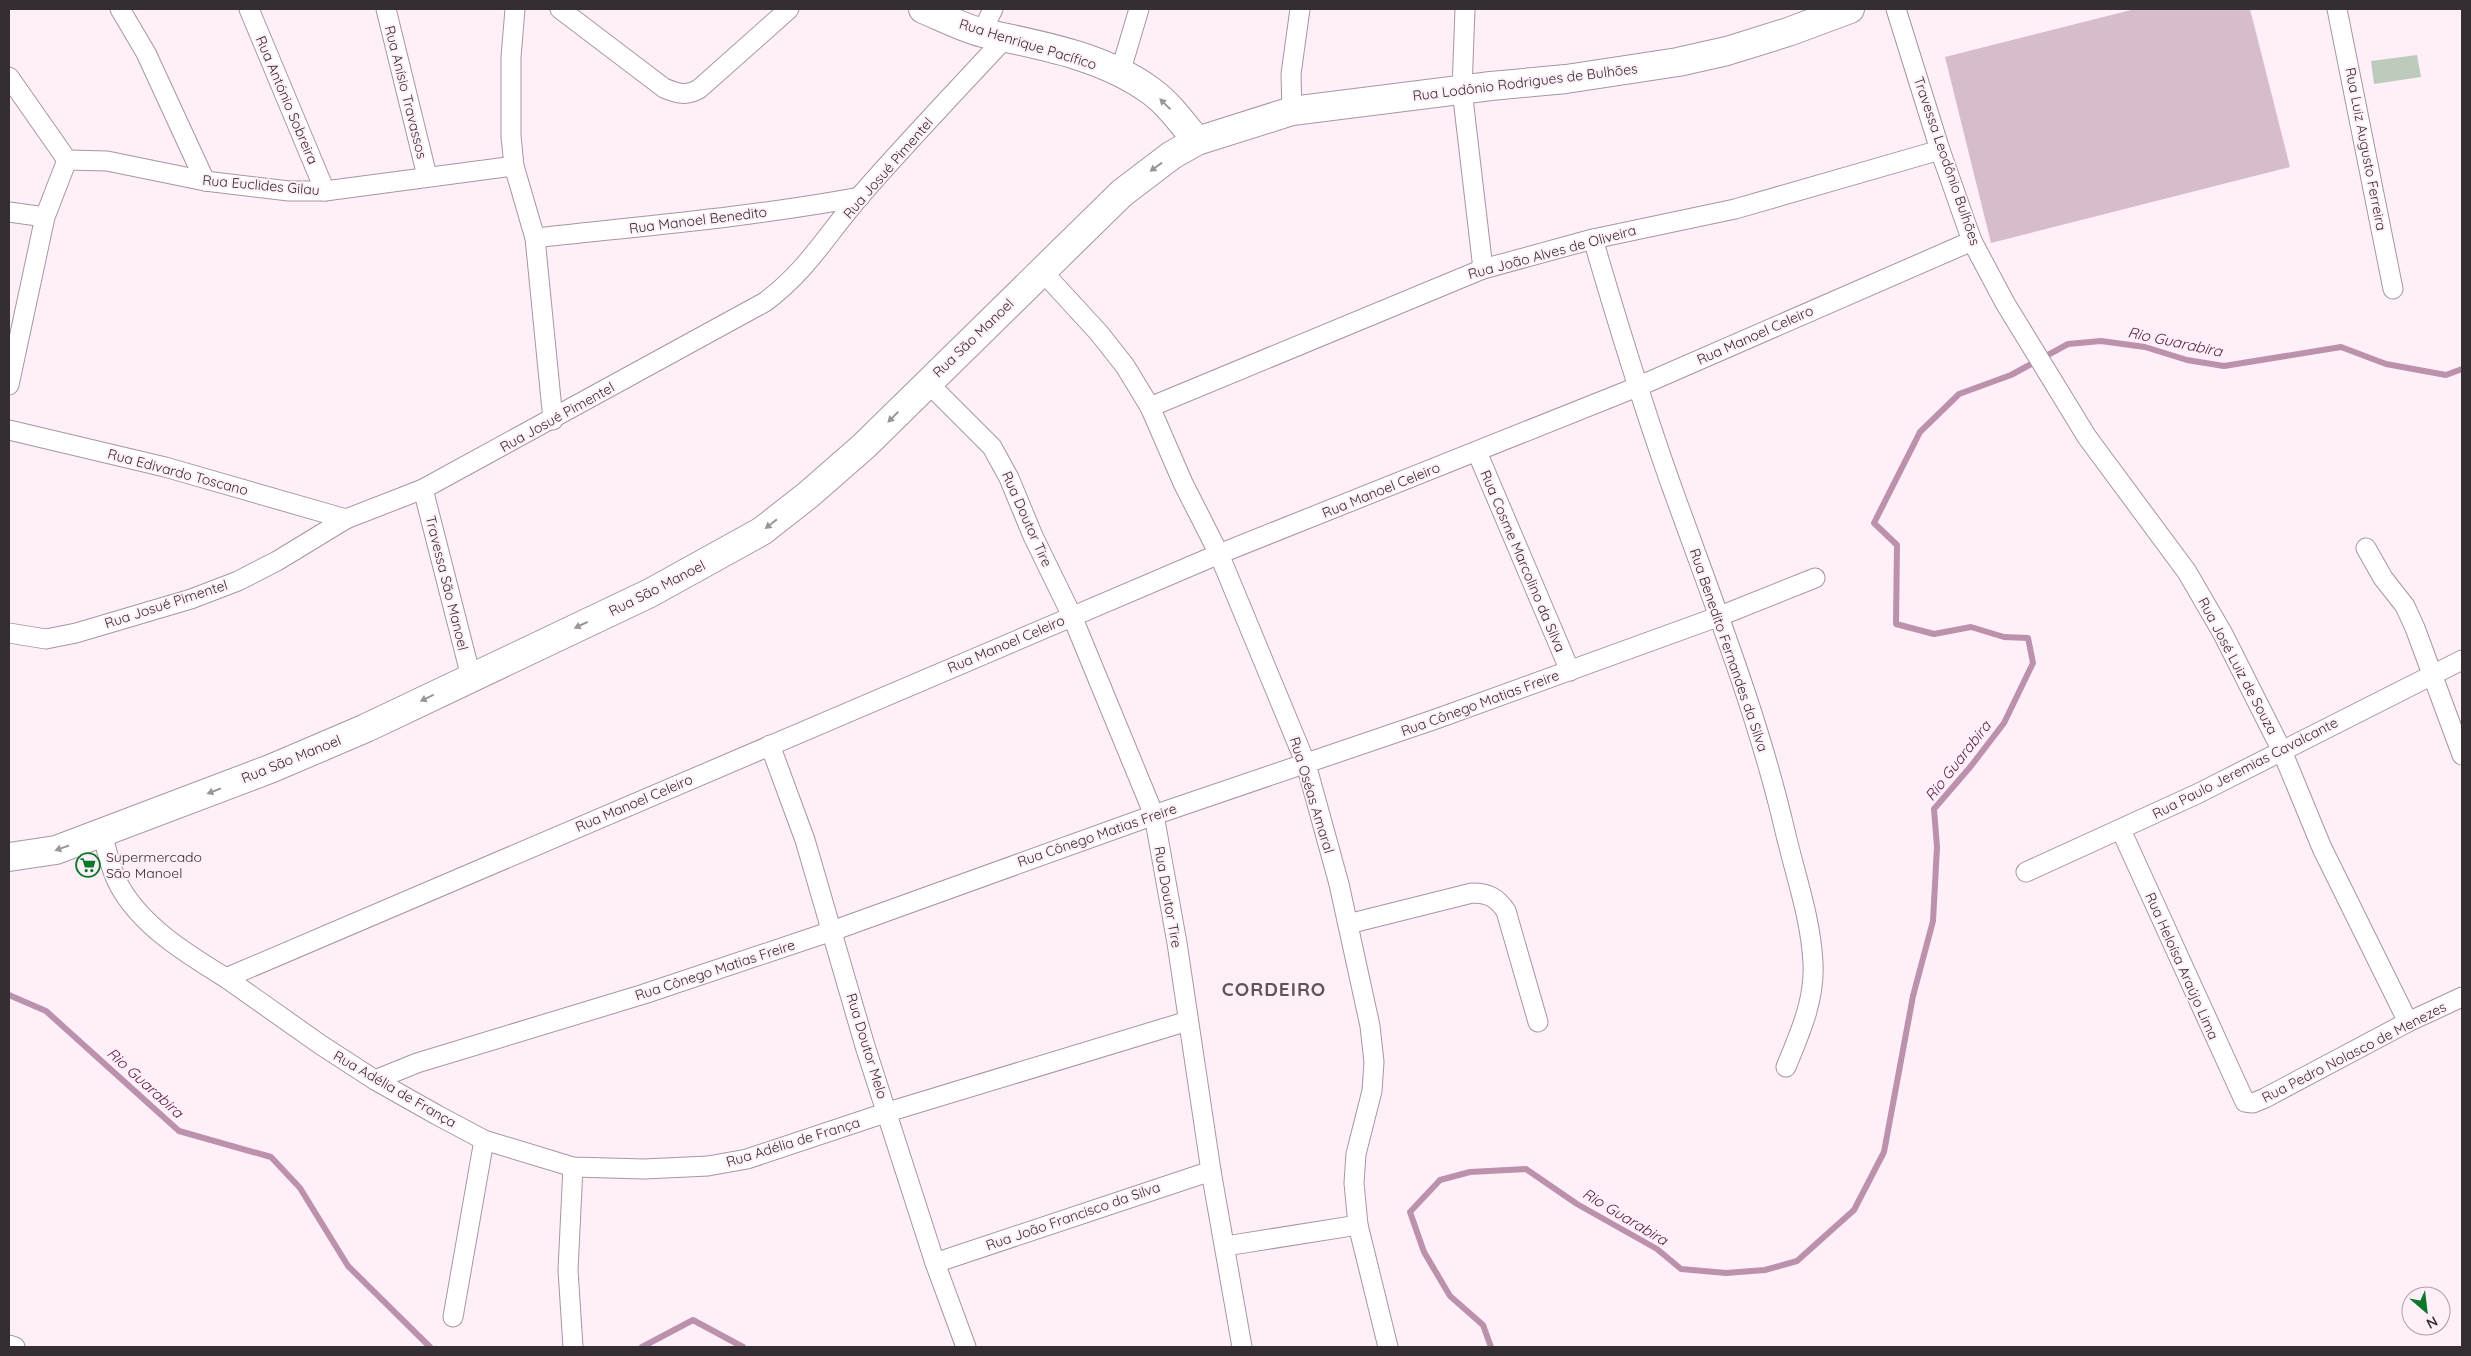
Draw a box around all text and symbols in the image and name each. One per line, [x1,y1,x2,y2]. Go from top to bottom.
street label: Rua Henrique Pacífico [957,15,1099,73]
street label: Rua Anísio Travassos [381,24,431,160]
street label: Rua António Sobreira [252,33,322,167]
street label: Rua Lodônio Rodrigues de Bulhões [1411,59,1639,105]
street label: Rua Luiz Augusto Ferreira [2341,66,2391,232]
street label: Travessa Leodônio Bulhões [1910,74,1984,248]
one-way arrow [1160,98,1172,110]
street label: Rua Josué Pimentel [839,114,937,222]
one-way arrow [1150,162,1163,173]
street label: Rua Euclides Gilau [202,171,320,199]
street label: Rua Manoel Benedito [628,203,768,237]
street label: Rua João Alves de Oliveira [1466,221,1638,283]
street label: Rua São Manoel [929,295,1017,381]
street label: Rua Manoel Celeiro [1694,301,1816,369]
water label: Rio Guarabira [2126,322,2225,361]
street label: Rua Josué Pimentel [497,378,617,456]
one-way arrow [887,411,899,423]
street label: Rua Edivardo Toscano [106,445,250,499]
street label: Rua Manoel Celeiro [1319,458,1443,522]
street label: Rua Cosme Marcolino da Silva [1476,467,1570,655]
street label: Rua Doutor Tire [998,468,1056,570]
street label: Travessa São Manoel [422,514,472,652]
one-way arrow [764,519,778,529]
street label: Rua Benedito Fernandes da Silva [1686,546,1772,754]
street label: Rua São Manoel [606,556,708,620]
street label: Rua Josué Pimentel [102,576,230,632]
street label: Rua José Luiz de Souza [2194,594,2282,738]
street label: Rua Manoel Celeiro [945,611,1067,677]
one-way arrow [574,621,589,629]
street label: Rua Cônego Matias Freire [1398,666,1562,740]
one-way arrow [420,695,434,703]
street label: Rua Paulo Jeremias Cavalcante [2149,713,2341,823]
water label: Rio Guarabira [1921,716,1995,804]
street label: Rua São Manoel [239,731,343,787]
street label: Rua Oséas Amaral [1286,735,1338,855]
street label: Rua Manoel Celeiro [573,770,695,836]
one-way arrow [207,787,221,795]
street label: Rua Cônego Matias Freire [1015,799,1179,871]
one-way arrow [54,844,69,852]
street label: Rua Doutor Tire [1150,845,1186,949]
place label: Supermercado São Manoel [106,848,202,882]
supermarket icon: Supermercado São Manoel [75,852,101,878]
street label: Rua Heloísa Araújo Lima [2141,890,2223,1042]
street label: Rua Cônego Matias Freire [633,936,797,1004]
district label: CORDEIRO [1222,977,1326,1001]
street label: Rua Doutor Melo [842,991,892,1101]
street label: Rua Pedro Nolasco de Menezes [2259,998,2449,1106]
water label: Rio Guarabira [103,1043,188,1122]
street label: Rua Adélia de França [330,1046,460,1132]
street label: Rua Adélia de França [724,1113,862,1171]
street label: Rua João Francisco da Silva [984,1178,1162,1254]
water label: Rio Guarabira [1579,1184,1672,1250]
north arrow [2401,1286,2451,1336]
text: N [2423,1312,2441,1333]

